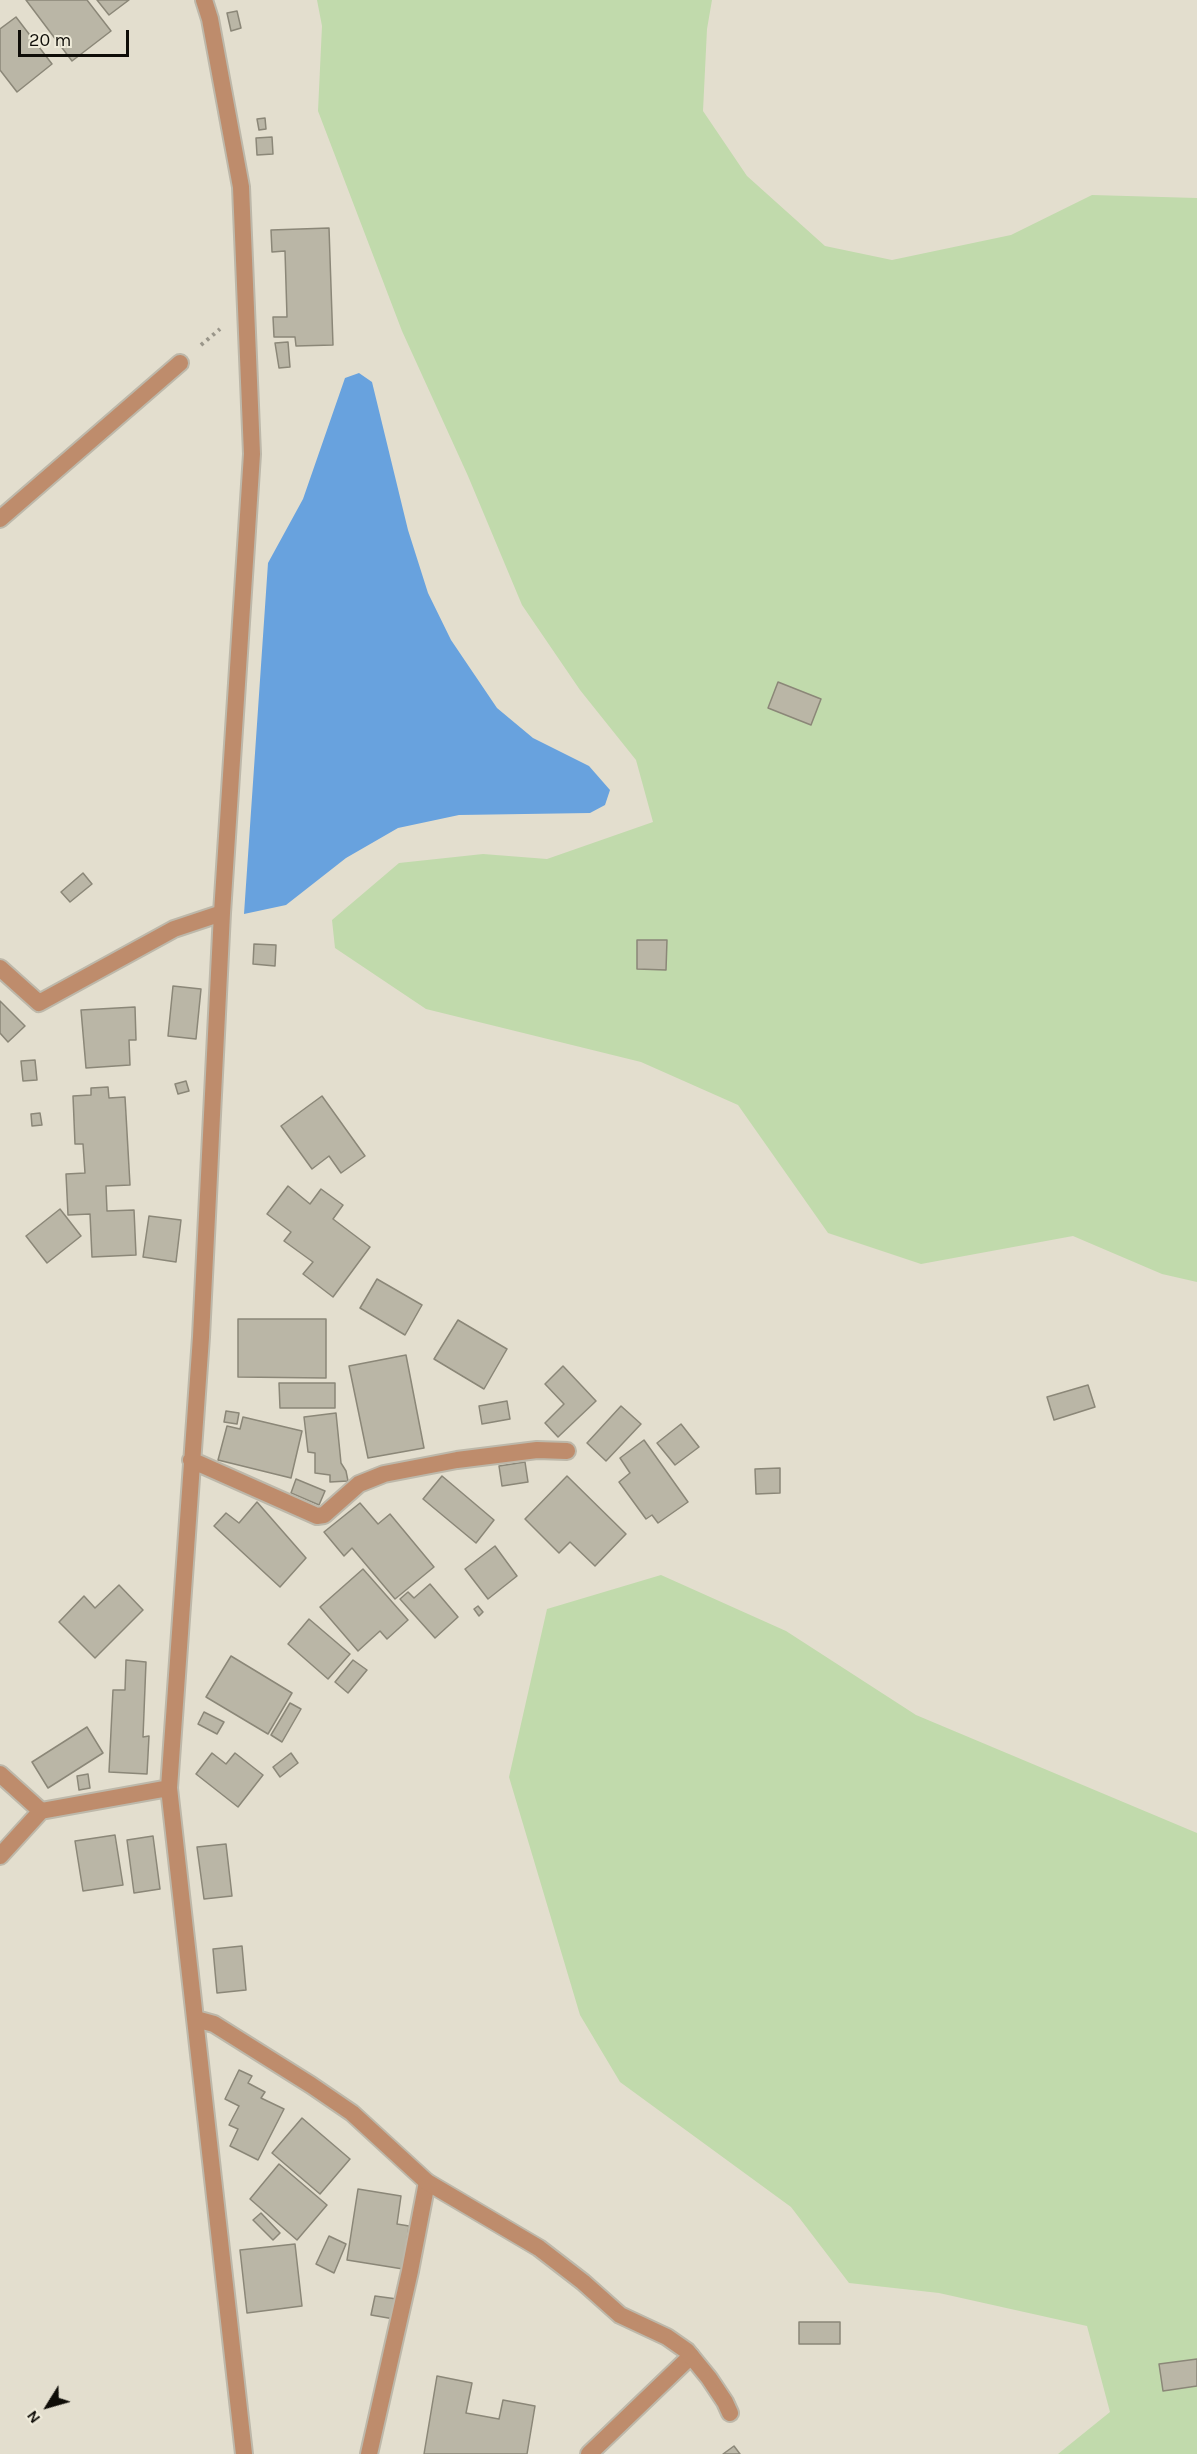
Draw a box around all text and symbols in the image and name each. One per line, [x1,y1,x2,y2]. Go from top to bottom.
scale bar [21,18,132,56]
text: 20 m [29,29,71,51]
north arrow [18,2376,78,2436]
text: N [22,2407,44,2427]

